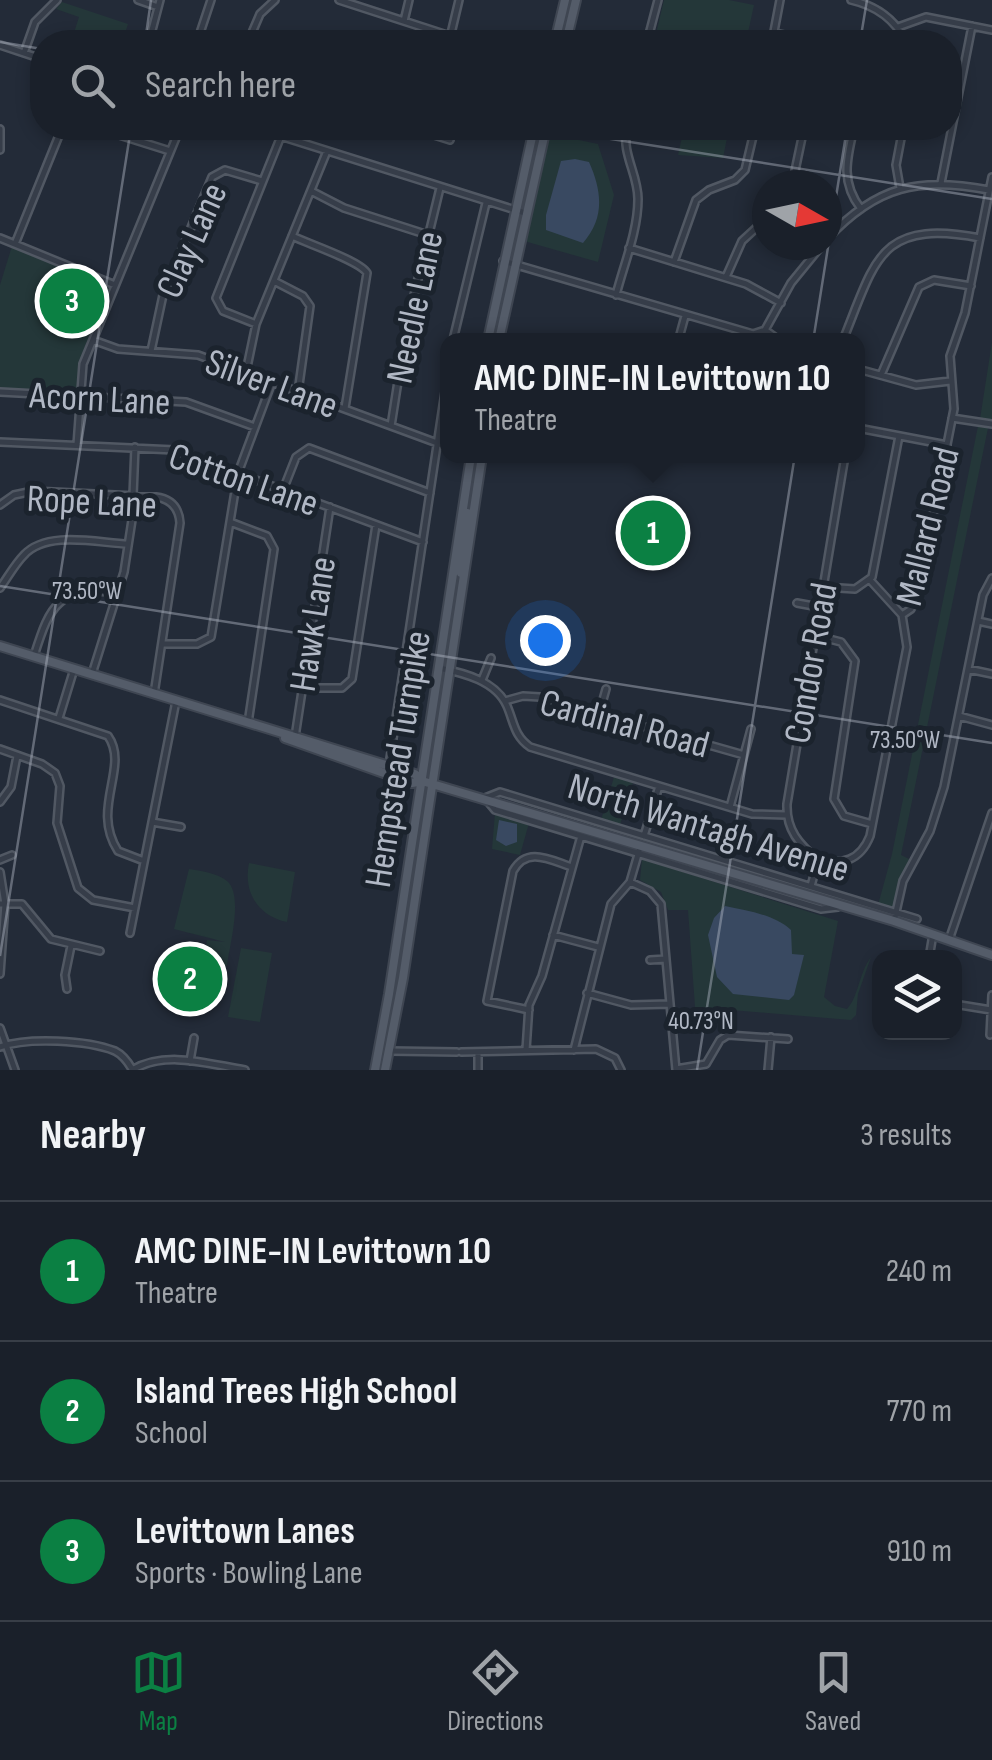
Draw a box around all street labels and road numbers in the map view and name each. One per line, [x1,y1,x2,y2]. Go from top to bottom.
street label: Clay Lane [147,176,237,305]
street label: Needle Lane [377,227,454,388]
street label: Silver Lane [199,340,344,429]
street label: Acorn Lane [27,373,172,426]
street label: Cotton Lane [163,434,324,527]
street label: Mallard Road [887,443,970,610]
street label: Rope Lane [26,477,158,528]
street label: Hawk Lane [281,554,346,695]
street label: Condor Road [775,580,848,747]
street label: Hempstead Turnpike [356,628,441,891]
street label: Cardinal Road [535,680,714,769]
street label: North Wantagh Avenue [563,764,855,893]

